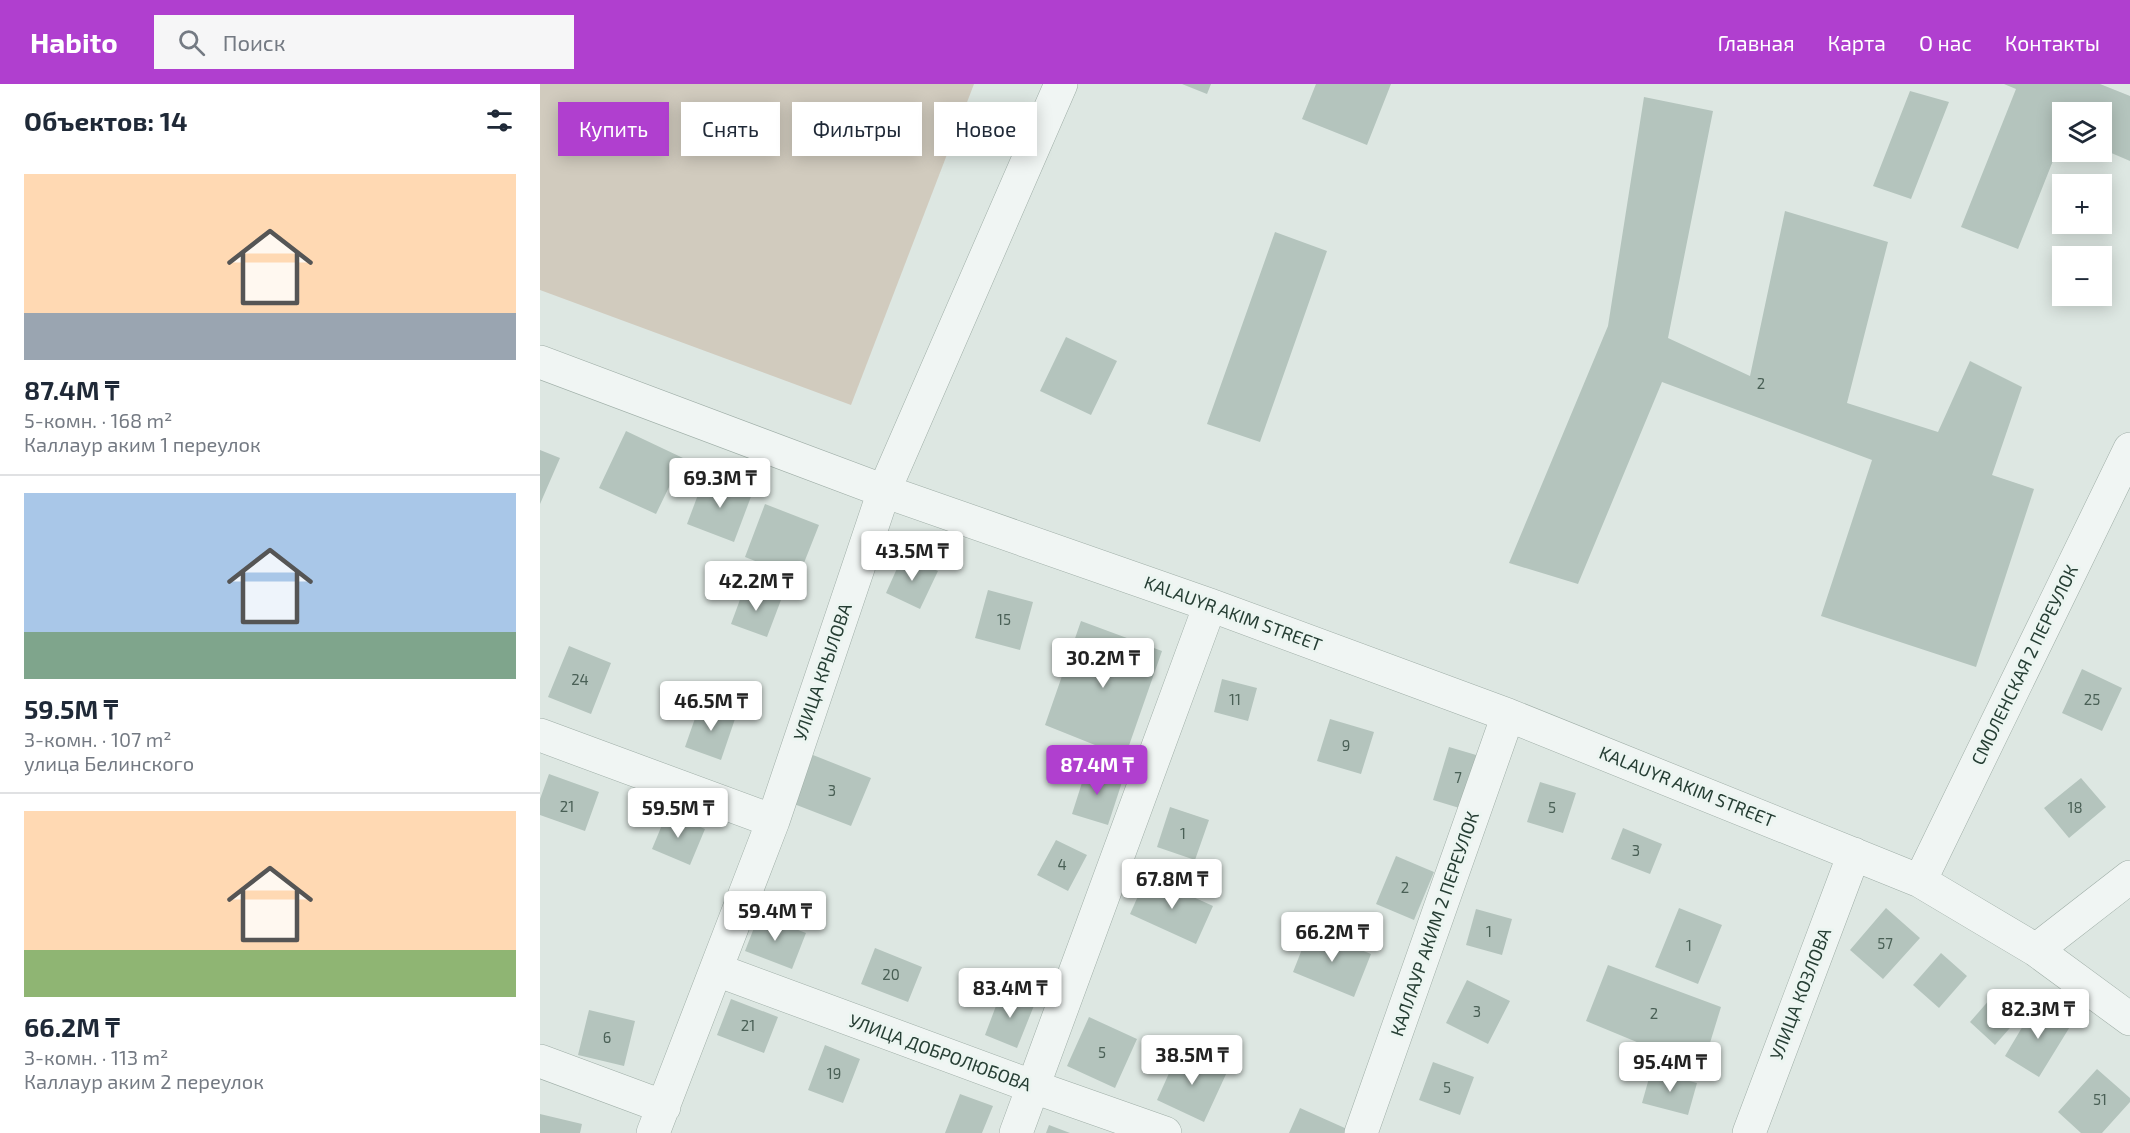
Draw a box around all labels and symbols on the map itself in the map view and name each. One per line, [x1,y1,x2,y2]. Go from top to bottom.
house number: 2 [1757,374,1765,392]
pin: 69.3M ₸ [665,458,775,509]
pin: 43.5M ₸ [857,531,967,582]
pin: 42.2M ₸ [701,561,811,612]
street label: СМОЛЕНСКАЯ 2 ПЕРЕУЛОК [1966,561,2082,768]
street label: KALAUYR AKIM STREET [1141,571,1326,656]
street label: УЛИЦА КРЫЛОВА [788,599,856,743]
house number: 15 [997,610,1011,628]
pin: 30.2M ₸ [1048,638,1158,689]
house number: 24 [571,670,589,688]
pin: 46.5M ₸ [656,681,766,732]
house number: 11 [1229,690,1241,708]
house number: 25 [2084,690,2100,708]
house number: 9 [1342,736,1350,754]
street label: KALAUYR AKIM STREET [1596,741,1779,832]
pin: 87.4M ₸ [1042,745,1152,796]
house number: 7 [1454,768,1462,786]
house number: 3 [828,781,836,799]
pin: 59.5M ₸ [623,788,733,839]
house number: 21 [560,797,574,815]
house number: 5 [1548,798,1556,816]
house number: 18 [2067,798,2083,816]
street label: КАЛЛАУР АКИМ 2 ПЕРЕУЛОК [1385,808,1483,1039]
house number: 1 [1180,824,1186,842]
house number: 3 [1632,841,1640,859]
house number: 4 [1057,855,1067,873]
pin: 67.8M ₸ [1117,859,1227,910]
house number: 2 [1401,878,1409,896]
pin: 59.4M ₸ [720,891,830,942]
pin: 66.2M ₸ [1277,912,1387,963]
house number: 1 [1486,922,1492,940]
street label: УЛИЦА КОЗЛОВА [1765,924,1836,1063]
house number: 57 [1877,934,1893,952]
house number: 1 [1686,936,1692,954]
house number: 20 [882,965,900,983]
pin: 83.4M ₸ [955,968,1065,1019]
pin: 82.3M ₸ [1983,989,2093,1040]
house number: 3 [1473,1002,1481,1020]
house number: 2 [1650,1004,1658,1022]
street label: УЛИЦА ДОБРОЛЮБОВА [846,1009,1035,1096]
house number: 21 [741,1016,755,1034]
house number: 6 [603,1028,611,1046]
pin: 38.5M ₸ [1137,1035,1247,1086]
pin: 95.4M ₸ [1615,1042,1725,1093]
house number: 5 [1098,1043,1106,1061]
house number: 19 [827,1064,841,1082]
house number: 5 [1443,1078,1451,1096]
house number: 51 [2093,1090,2107,1108]

